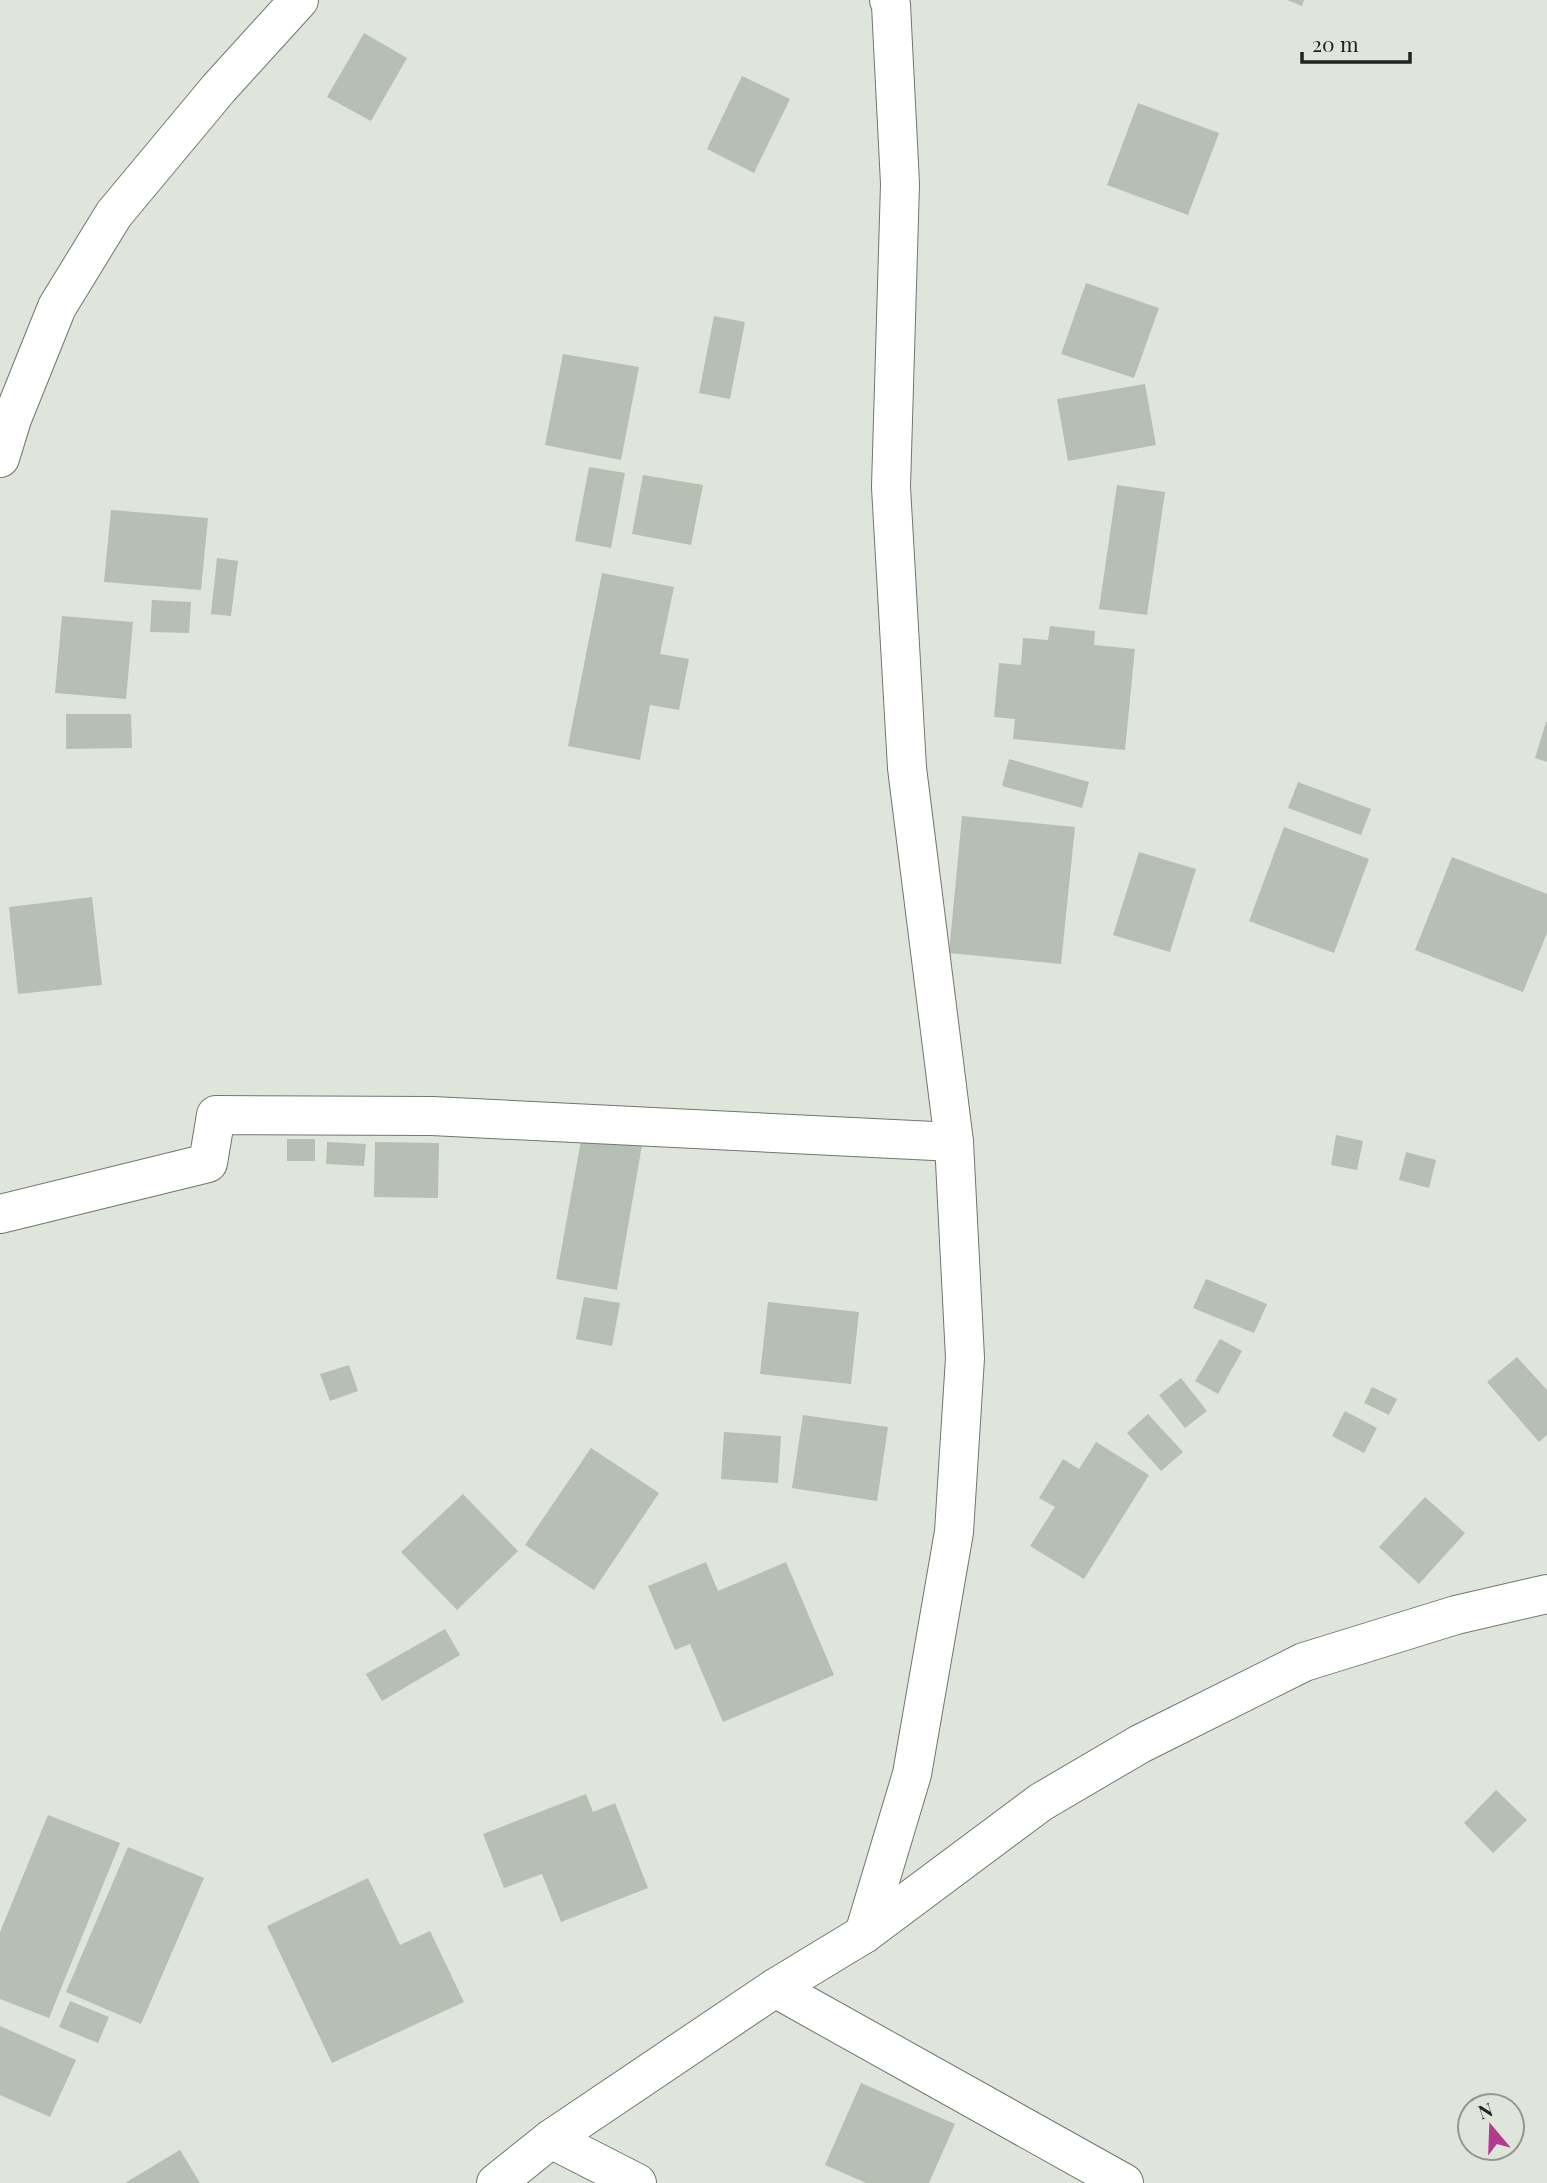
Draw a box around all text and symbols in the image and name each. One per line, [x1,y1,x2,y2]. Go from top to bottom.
scale bar [1302,21,1410,65]
text: 20 m [1312,29,1359,57]
north arrow [1456,2092,1526,2162]
text: N [1474,2095,1496,2125]

